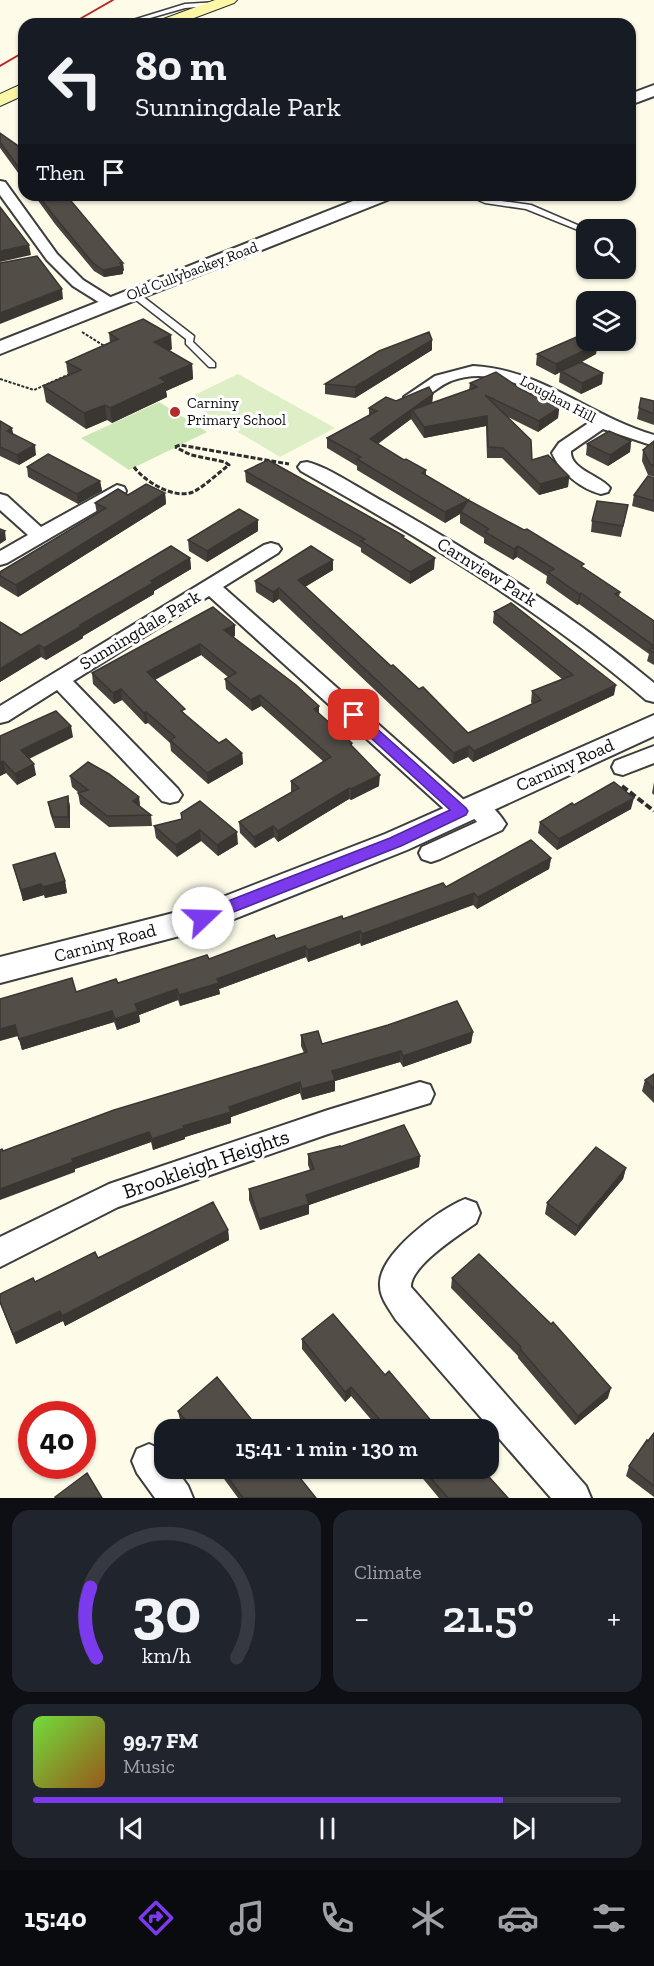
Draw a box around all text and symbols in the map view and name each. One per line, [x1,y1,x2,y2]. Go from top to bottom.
text: 80 m [135,40,226,91]
icon: left [36,42,114,120]
text: Sunningdale Park [135,91,341,123]
icon: arrive [97,156,130,189]
text: Then [36,159,85,186]
map controls [576,219,636,351]
button: search [576,219,636,279]
street label: Old Cullybackey Road [124,237,261,304]
button: layers [576,291,636,351]
street label: Loughan Hill [517,371,599,427]
place label: Carniny Primary School [187,394,286,429]
marker: Carniny Primary School [168,405,182,419]
street label: Carnview Park [433,533,541,612]
street label: Sunningdale Park [76,585,205,675]
pin [328,689,379,740]
icon: arrive [337,698,370,731]
street label: Carniny Road [513,734,617,796]
position arrow [171,886,235,950]
street label: Carniny Road [52,919,159,967]
street label: Brookleigh Heights [119,1123,292,1204]
speed limit sign: 40 [18,1401,96,1479]
text: 15:41 · 1 min · 130 m [235,1435,418,1462]
text: Climate [354,1560,422,1584]
text: 30 [132,1573,201,1648]
text: 21.5° [442,1590,534,1644]
text: − [354,1598,369,1637]
text: + [607,1598,621,1637]
text: km/h [142,1643,191,1668]
text: 99.7 FM [123,1727,198,1754]
text: Music [123,1754,175,1778]
icon: previous [115,1812,148,1845]
icon: pause [311,1812,344,1845]
icon: next [507,1812,540,1845]
icon: directions [135,1897,177,1939]
icon: music [226,1897,268,1939]
icon: phone [316,1897,358,1939]
icon: climate [407,1897,449,1939]
icon: car [497,1897,539,1939]
icon: filters [588,1897,630,1939]
text: 15:40 [24,1902,87,1934]

